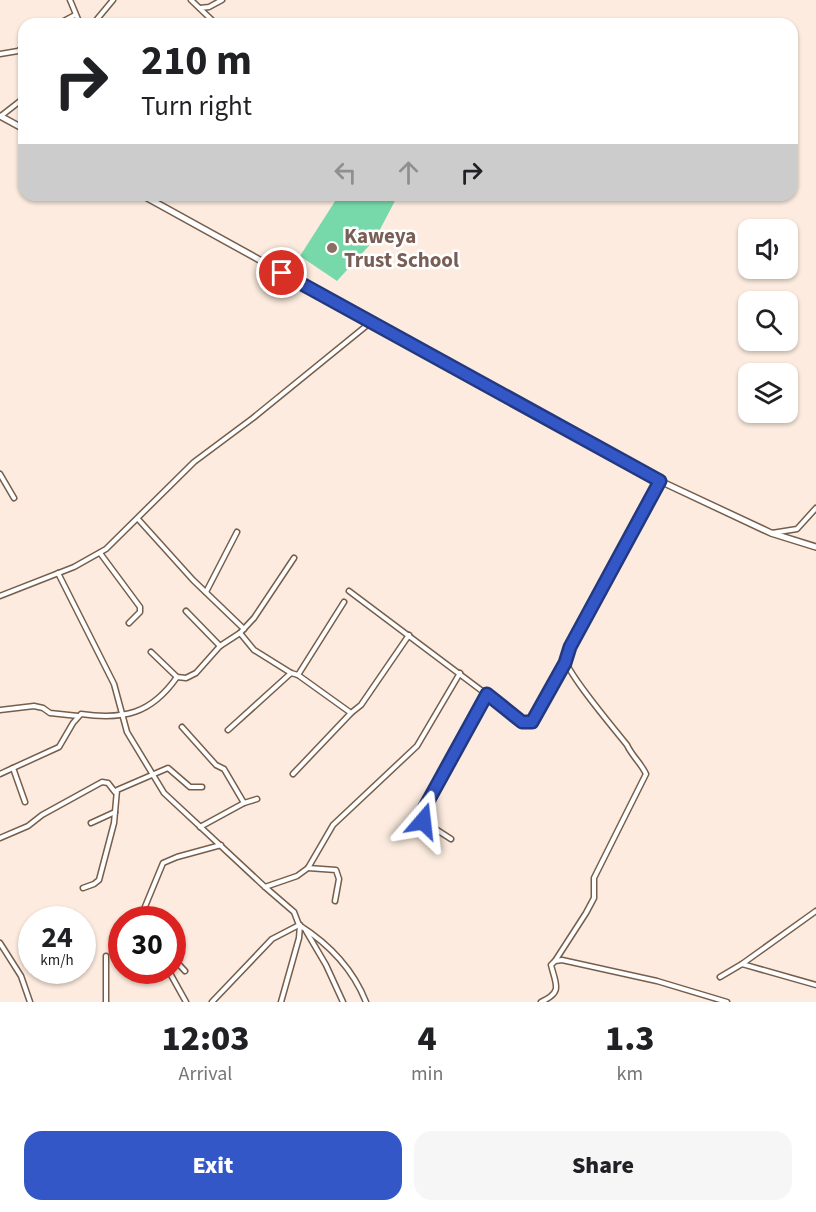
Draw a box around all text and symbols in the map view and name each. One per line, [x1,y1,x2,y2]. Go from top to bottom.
text: 210 m [141,31,252,91]
icon: right [42,42,120,120]
text: Turn right [141,87,252,126]
icon: left [329,156,362,189]
icon: ahead [392,156,425,189]
icon: right [455,156,488,189]
map controls [738,219,798,423]
button: sound [738,219,798,279]
place label: Kaweya Trust School [344,221,459,275]
marker: Kaweya Trust School [325,241,339,255]
pin [256,247,307,298]
icon: arrive [265,256,298,289]
button: search [738,291,798,351]
button: layers [738,363,798,423]
position arrow [391,789,455,853]
speed limit sign: 30 [108,906,186,984]
text: 24 [41,916,73,959]
text: km/h [40,950,74,971]
text: 12:03 [161,1013,250,1064]
text: 4 [418,1013,437,1064]
text: 1.3 [605,1013,655,1064]
text: Arrival [179,1060,232,1088]
text: min [411,1060,443,1088]
text: km [616,1060,643,1088]
button: Exit [24,1131,402,1200]
button: Share [414,1131,792,1200]

